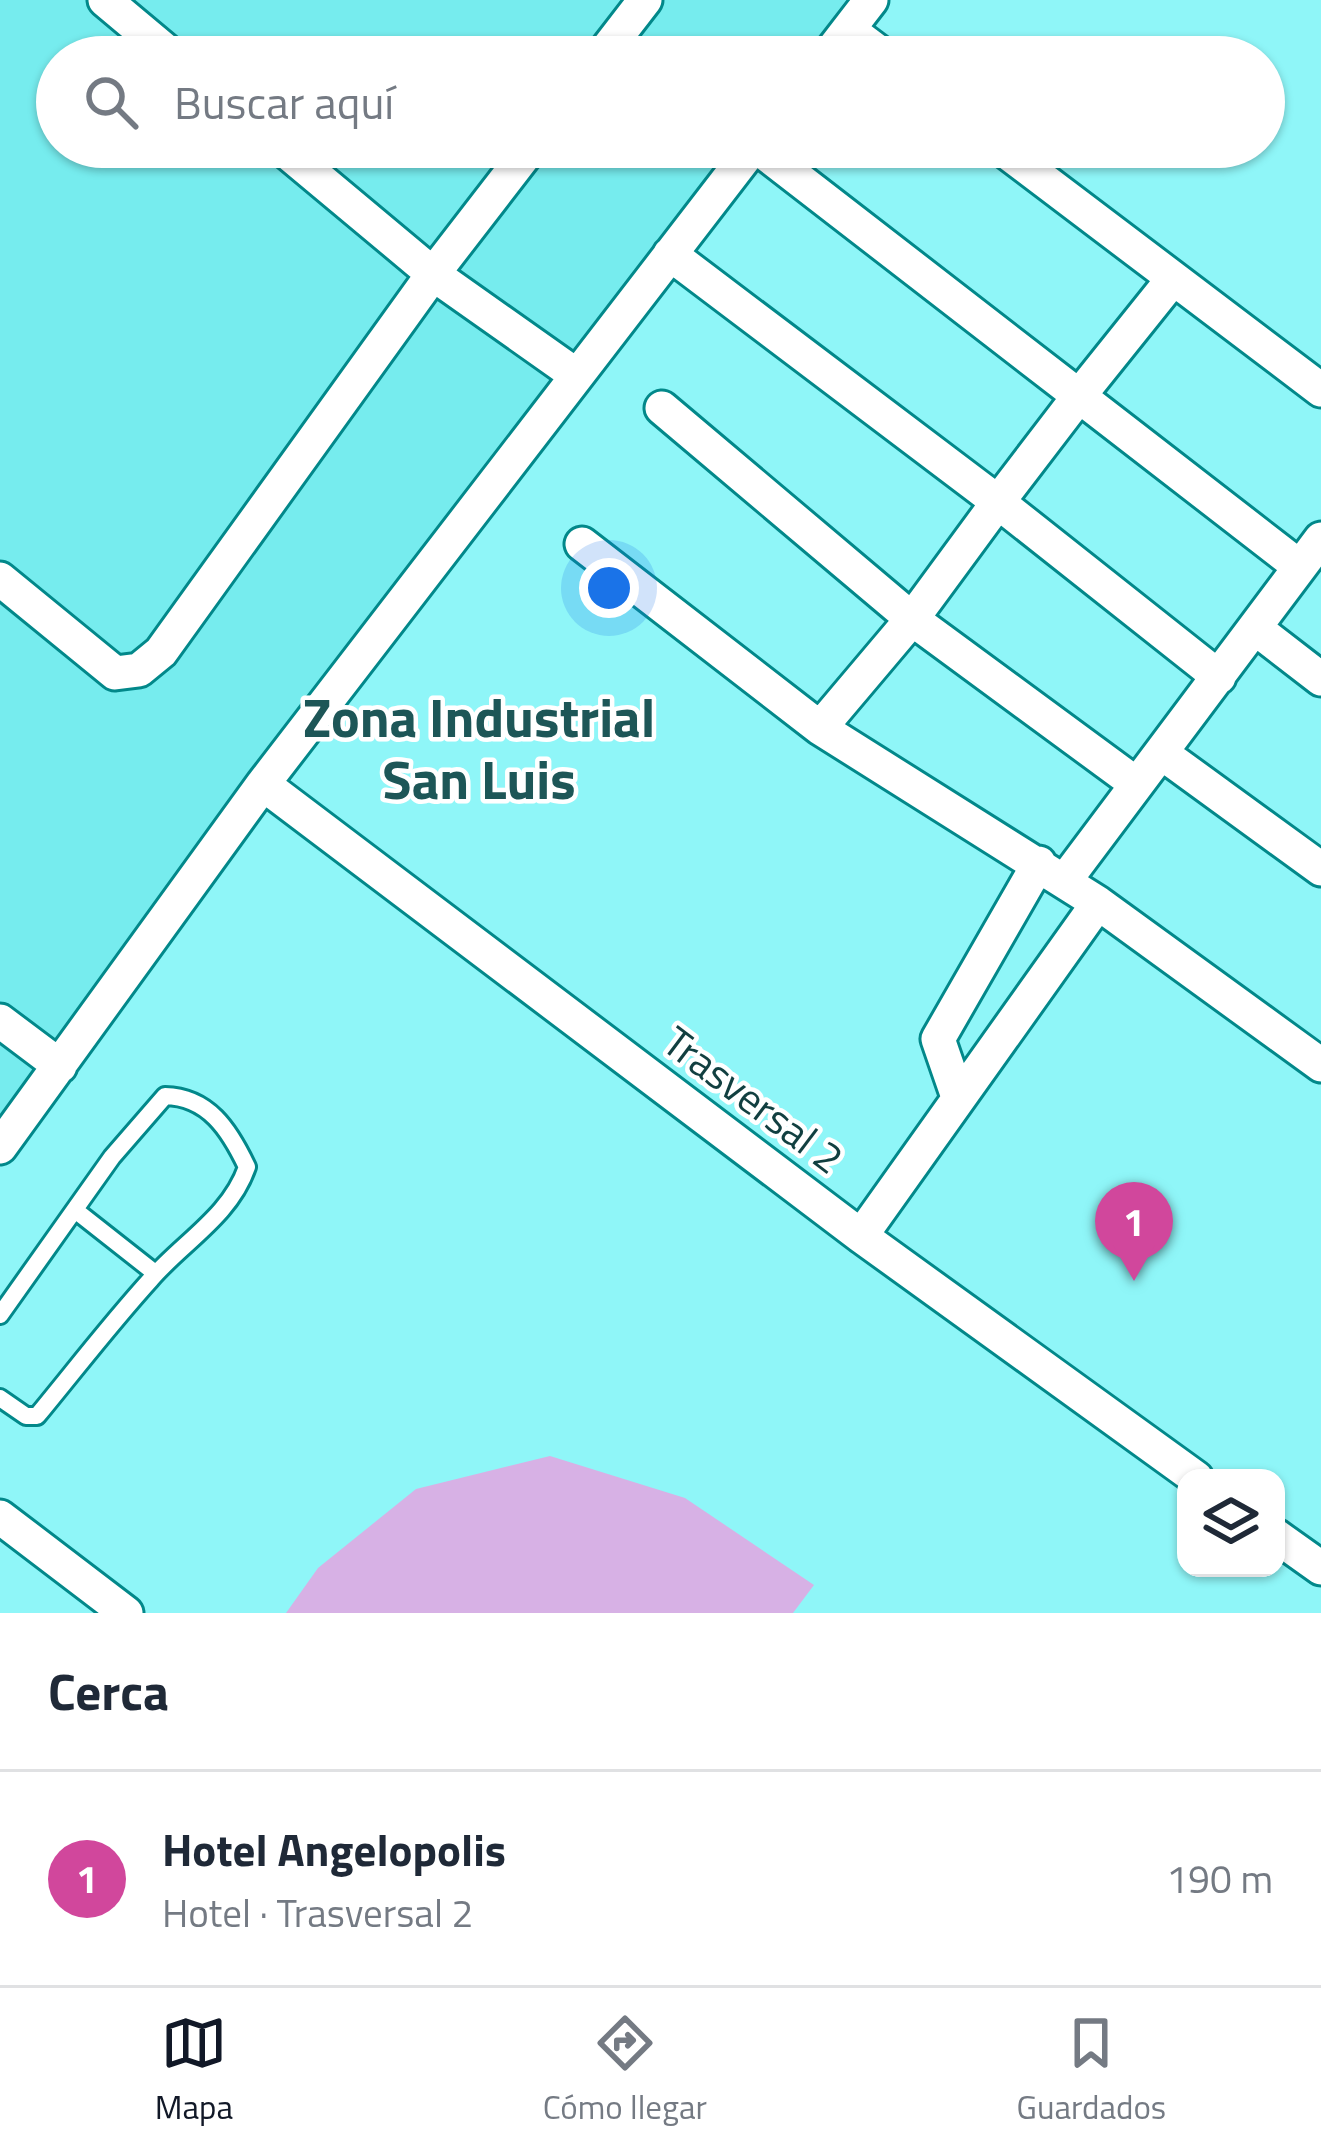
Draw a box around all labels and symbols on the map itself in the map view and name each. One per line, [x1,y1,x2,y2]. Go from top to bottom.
your location [579,558,639,618]
district label: Zona Industrial San Luis [303,676,655,820]
street label: Trasversal 2 [650,1010,858,1188]
pin: 1 [1095,1182,1173,1281]

